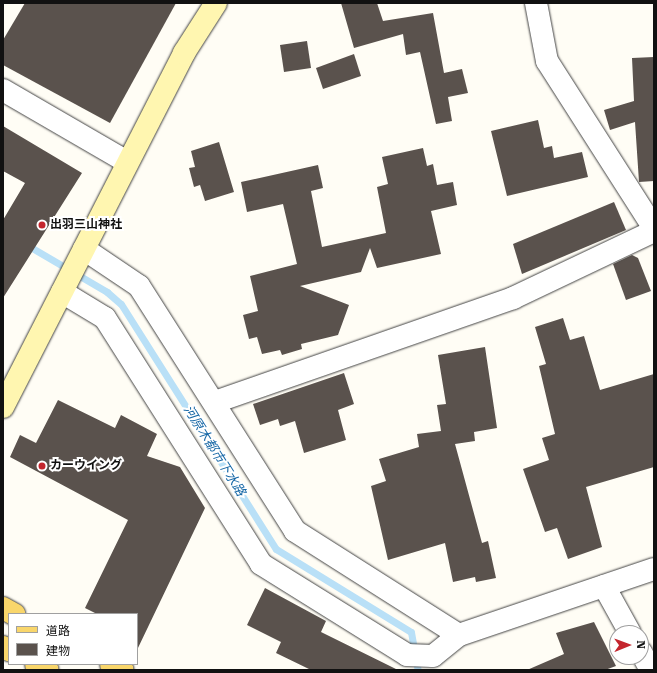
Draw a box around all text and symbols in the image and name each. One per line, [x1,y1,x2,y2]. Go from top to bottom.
place label: 出羽三山神社 [50,218,122,232]
marker: 出羽三山神社 [37,220,47,230]
water label: 河原木都市下水路 [180,403,248,499]
place label: カーウイング [50,459,122,473]
marker: カーウイング [37,461,47,471]
legend [8,613,138,665]
text: 道路 [46,624,70,638]
north arrow [609,625,649,665]
text: N [634,640,647,649]
text: 建物 [46,644,70,658]

